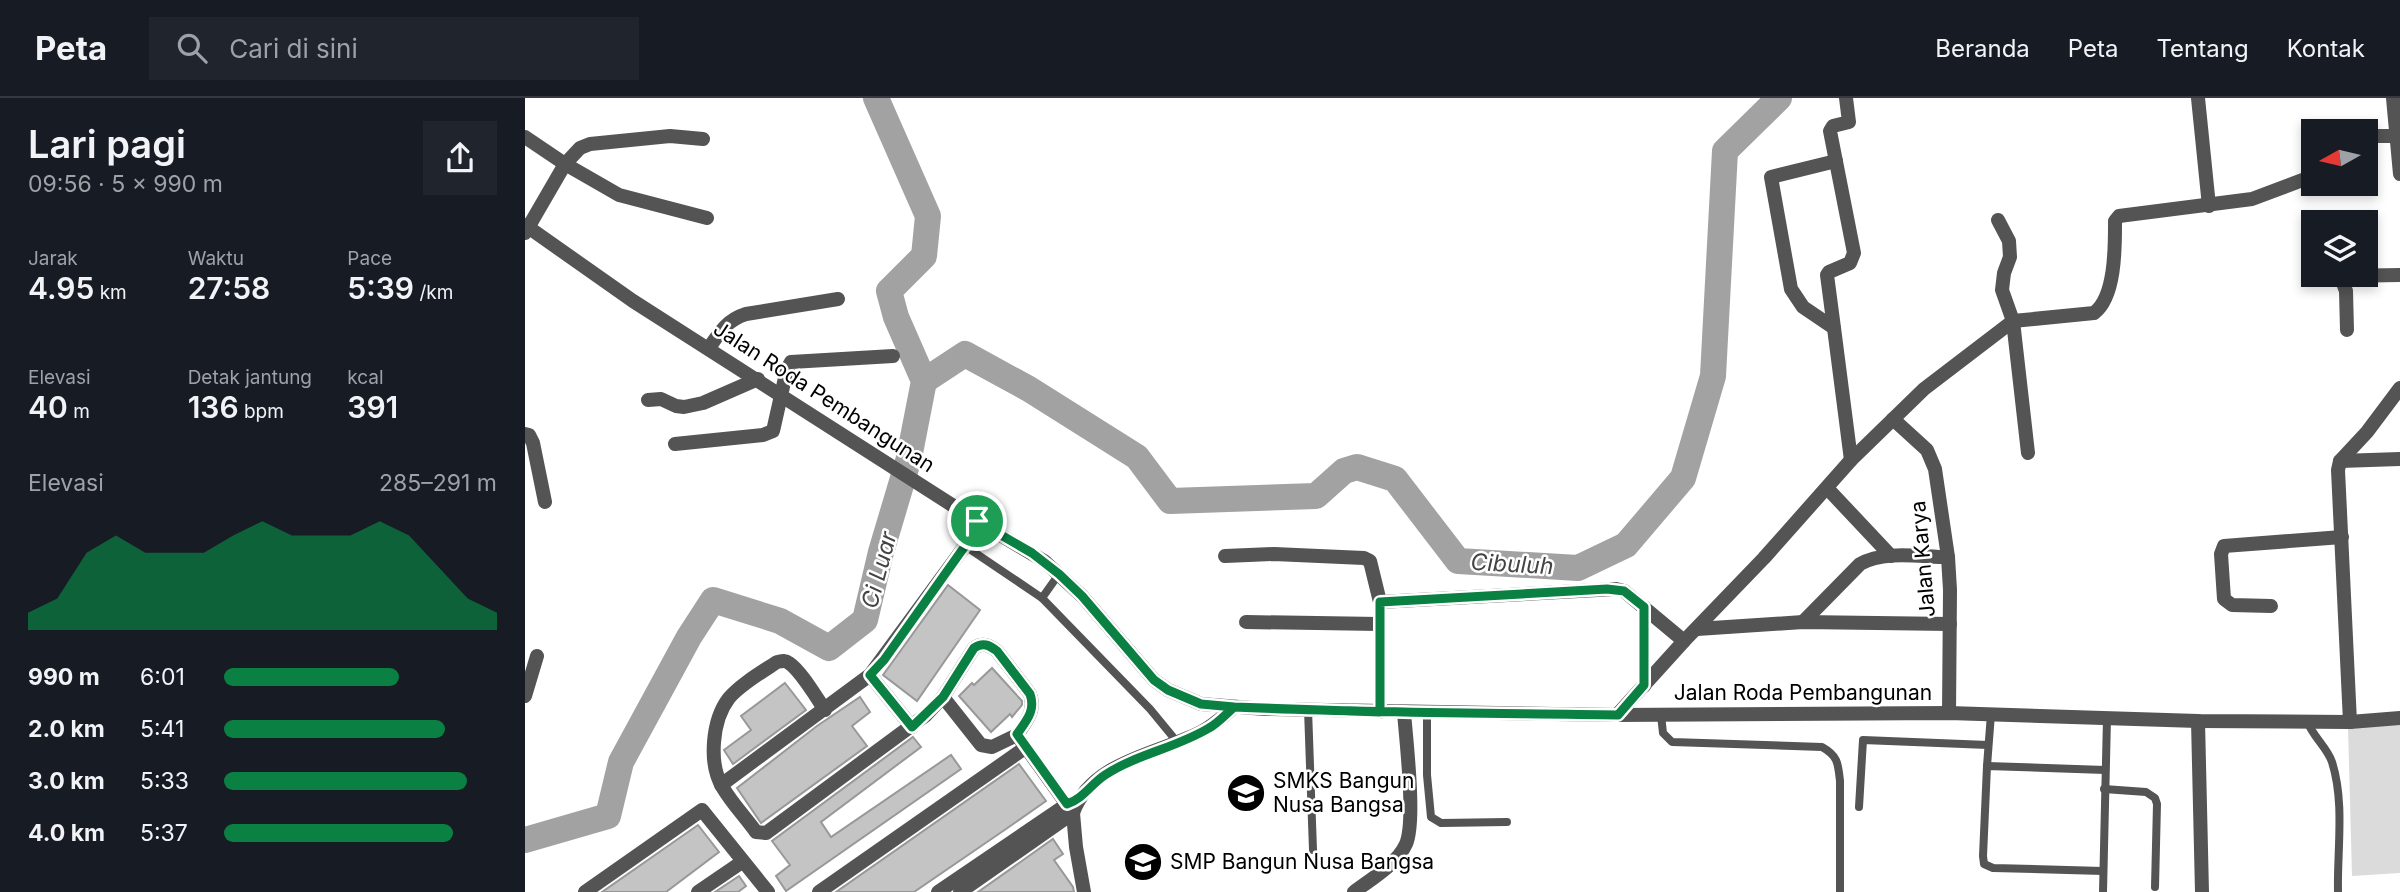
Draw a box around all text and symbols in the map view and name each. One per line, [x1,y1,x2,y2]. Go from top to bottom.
search box [149,17,639,80]
text: Peta [35,28,107,68]
icon: search [173,29,211,67]
text: Cari di sini [229,33,358,64]
text: Beranda [1935,34,2030,63]
text: Peta [2068,34,2118,63]
text: Tentang [2156,34,2249,63]
text: Kontak [2287,34,2365,63]
north arrow [2301,119,2378,196]
map controls [2301,119,2378,287]
text: Lari pagi [28,121,186,167]
button: share [423,121,497,195]
text: 09:56 · 5 × 990 m [28,170,223,198]
button: layers [2301,210,2378,287]
text: Jarak [28,247,78,270]
text: Waktu [188,247,244,270]
text: Pace [347,247,392,270]
text: 4.95 [28,270,94,306]
text: 27:58 [188,270,270,306]
text: 5:39 [347,270,414,306]
text: km [94,281,127,304]
text: /km [414,281,453,304]
street label: Jalan Roda Pembangunan [709,316,939,477]
text: Elevasi [28,366,91,389]
text: Detak jantung [188,366,312,389]
text: kcal [347,366,384,389]
text: 40 [28,389,68,425]
text: 136 [188,389,239,425]
text: 391 [347,389,398,425]
text: m [68,400,90,423]
text: bpm [239,400,284,423]
text: Elevasi [28,469,104,497]
text: 285–291 m [379,469,497,497]
pin [947,491,1007,551]
street label: Jalan Karya [1905,500,1940,618]
icon: arrive [958,502,996,540]
water label: Ci Luar [855,527,903,611]
water label: Cibuluh [1470,548,1554,580]
text: 990 m [28,663,100,691]
text: 6:01 [140,663,185,691]
street label: Jalan Roda Pembangunan [1674,680,1932,705]
text: 2.0 km [28,715,105,743]
text: 5:41 [140,715,184,743]
text: 3.0 km [28,767,105,795]
text: 5:33 [140,767,189,795]
place label: SMKS Bangun Nusa Bangsa [1273,768,1414,817]
school or university icon: SMKS Bangun Nusa Bangsa [1225,772,1267,814]
text: 4.0 km [28,819,105,847]
text: 5:37 [140,819,188,847]
school or university icon: SMP Bangun Nusa Bangsa [1122,841,1164,883]
place label: SMP Bangun Nusa Bangsa [1170,849,1434,874]

